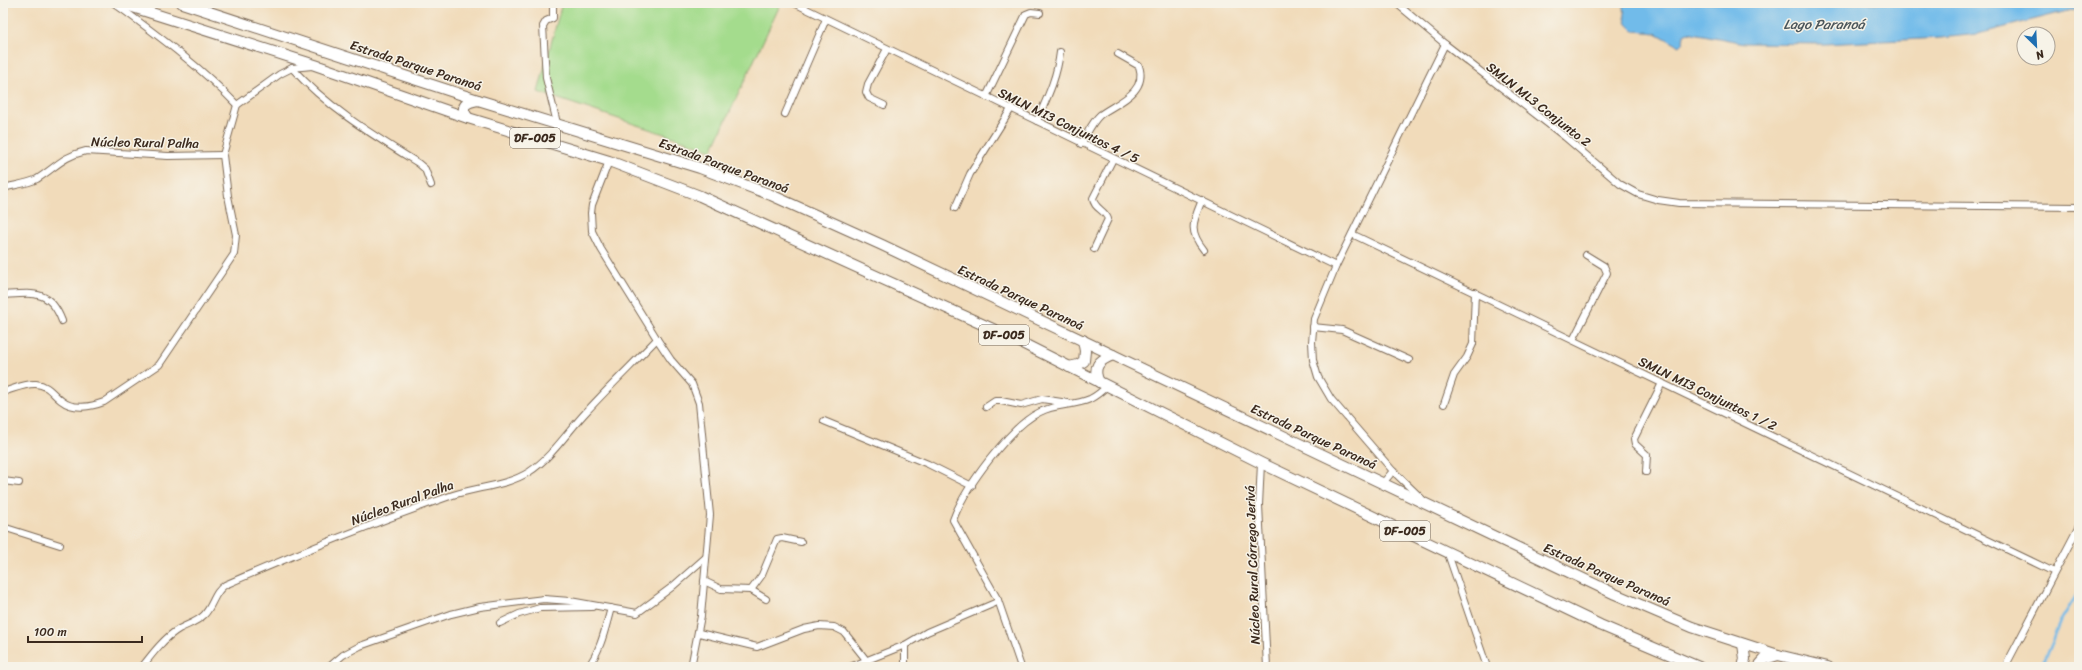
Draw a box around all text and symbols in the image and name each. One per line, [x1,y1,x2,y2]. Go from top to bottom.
water label: Lago Paranoá [1783,12,1867,37]
north arrow [2016,26,2056,66]
street label: Estrada Parque Paranoá [347,33,485,98]
text: N [2032,44,2048,65]
street label: SMLN ML3 Conjunto 2 [1481,56,1597,153]
street label: SMLN MI3 Conjuntos 4 / 5 [994,81,1143,170]
road number: DF-005 [510,128,560,148]
street label: Núcleo Rural Palha [91,130,200,155]
street label: Estrada Parque Paranoá [656,131,793,200]
street label: Estrada Parque Paranoá [954,258,1088,337]
road number: DF-005 [979,325,1029,345]
street label: SMLN MI3 Conjuntos 1 / 2 [1634,350,1782,437]
street label: Estrada Parque Paranoá [1247,397,1381,476]
street label: Núcleo Rural Palha [348,473,457,532]
street label: Núcleo Rural Córrego Jerivá [1238,485,1267,645]
road number: DF-005 [1380,521,1430,541]
street label: Estrada Parque Paranoá [1540,536,1674,613]
scale bar [28,618,142,644]
text: 100 m [34,621,67,643]

